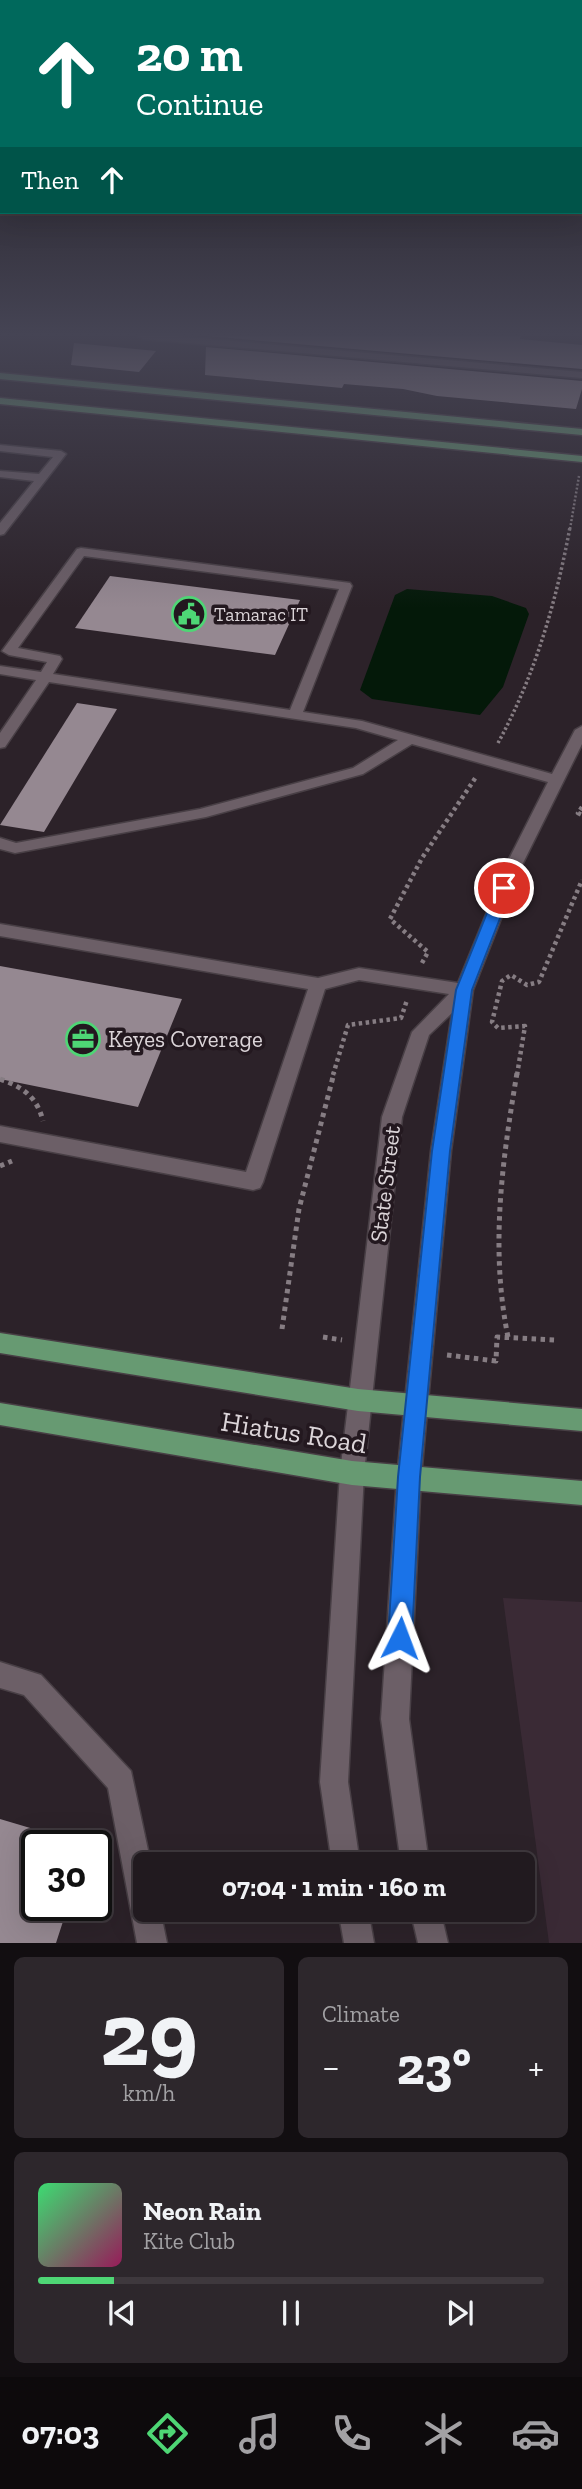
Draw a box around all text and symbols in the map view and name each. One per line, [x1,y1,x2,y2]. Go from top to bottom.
text: 20 m [136,25,243,84]
icon: ahead [21,28,112,119]
text: Continue [136,85,264,123]
icon: ahead [93,161,131,199]
text: Then [21,164,79,196]
public building icon: Tamarac IT [170,595,208,633]
place label: Tamarac IT [214,603,308,626]
pin [474,858,534,918]
icon: arrive [485,869,523,907]
office icon: Keyes Coverage [64,1020,102,1058]
place label: Keyes Coverage [108,1025,263,1053]
street label: State Street [364,1124,406,1244]
street label: Hiatus Road [219,1405,369,1460]
position arrow [363,1601,437,1675]
speed limit sign: 30 [21,1830,112,1921]
text: 07:04 · 1 min · 160 m [222,1871,446,1903]
text: 29 [100,1979,198,2088]
text: Climate [322,2000,400,2028]
text: 23° [397,2035,471,2097]
text: − [322,2044,340,2090]
text: + [528,2044,544,2090]
text: km/h [123,2079,175,2107]
text: Neon Rain [143,2195,261,2227]
text: Kite Club [143,2227,235,2255]
icon: previous [103,2294,141,2332]
icon: pause [272,2294,310,2332]
icon: next [441,2294,479,2332]
icon: directions [143,2409,192,2458]
icon: music [235,2409,284,2458]
icon: phone [327,2409,376,2458]
icon: climate [419,2409,468,2458]
icon: car [511,2409,560,2458]
text: 07:03 [22,2414,99,2452]

